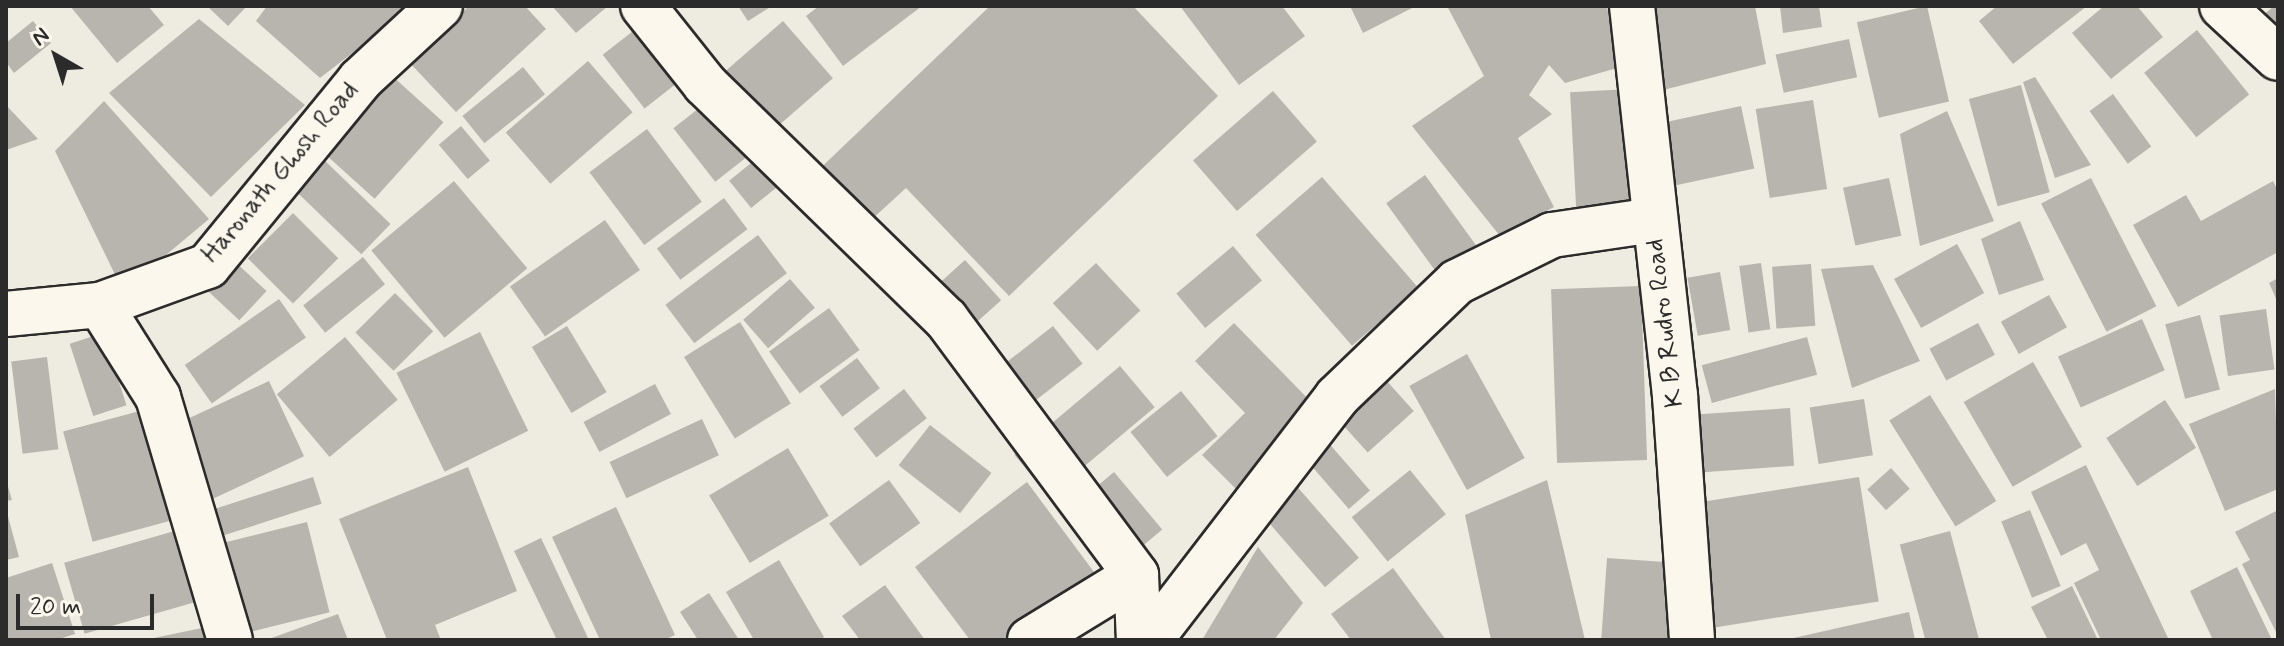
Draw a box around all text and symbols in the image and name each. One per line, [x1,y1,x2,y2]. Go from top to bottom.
north arrow [16,16,96,96]
text: N [26,22,55,53]
street label: Haronath Ghosh Road [196,76,366,270]
street label: K B Rudro Road [1640,237,1692,409]
scale bar [20,578,158,628]
text: 20 m [30,592,81,623]

